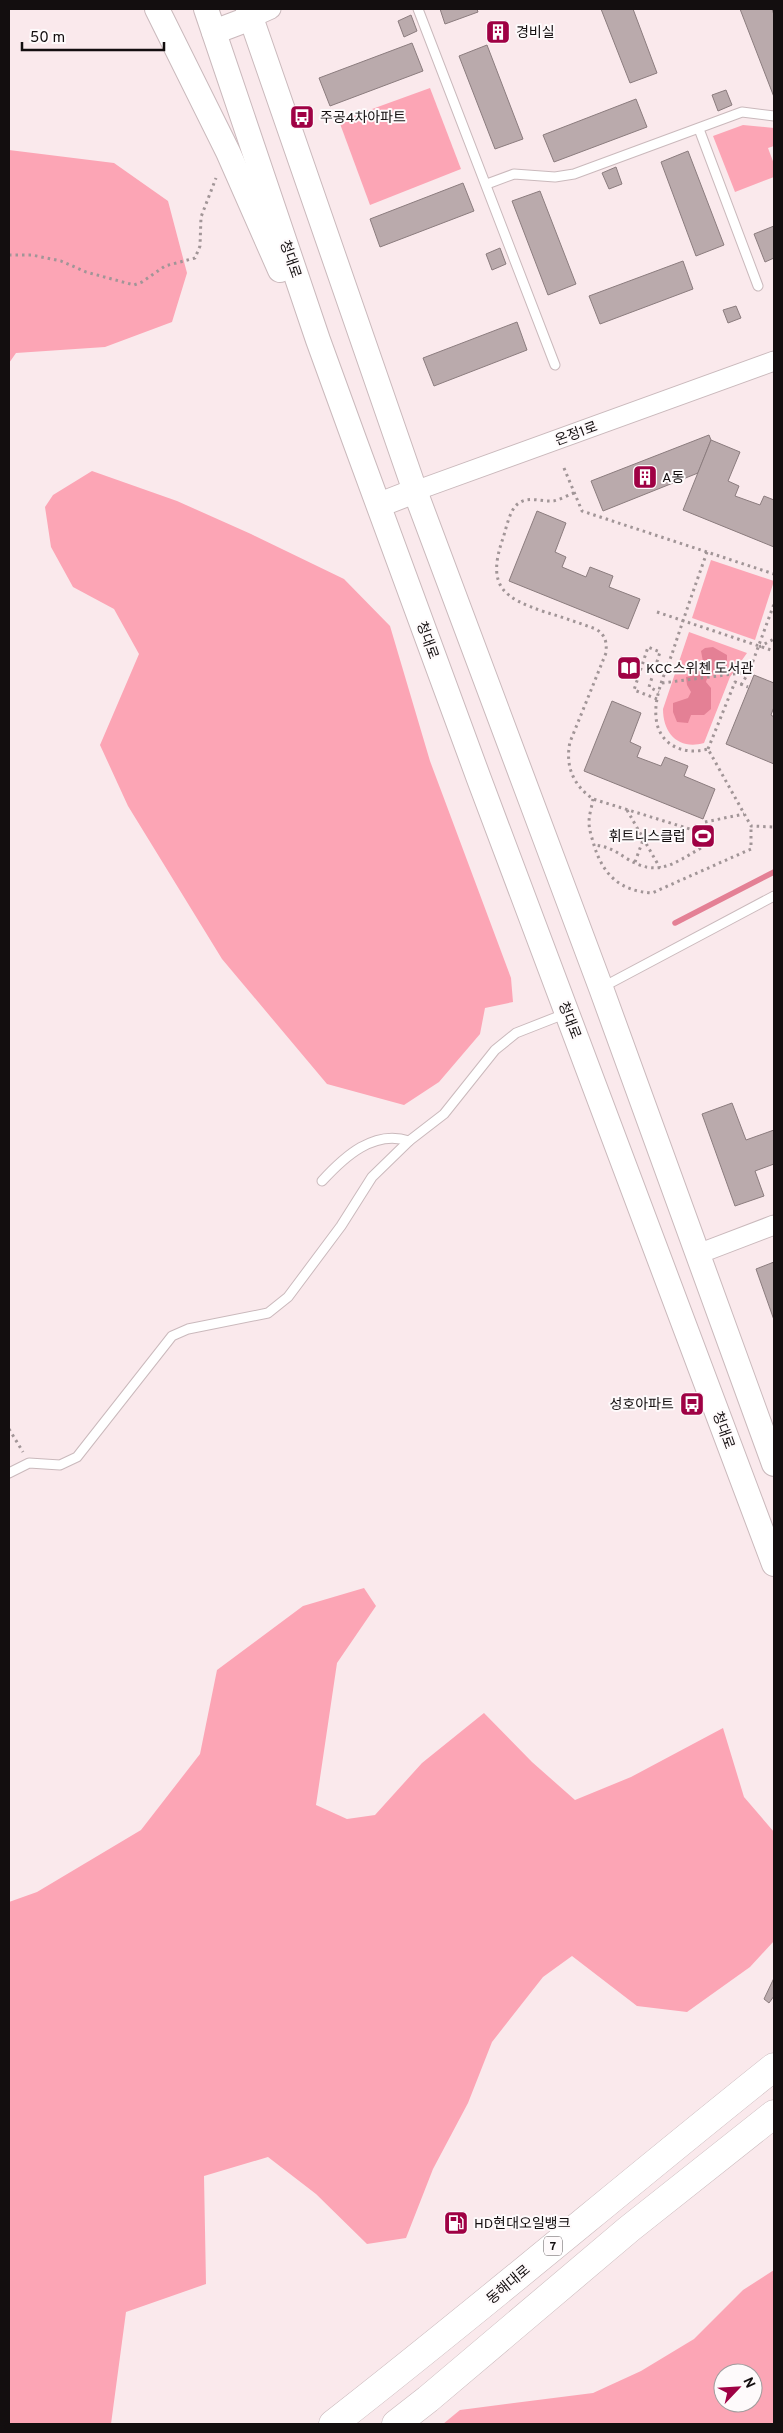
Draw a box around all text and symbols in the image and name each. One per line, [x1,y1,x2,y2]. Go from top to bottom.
building icon: 경비실 [485,19,511,45]
scale bar [22,20,165,52]
place label: 경비실 [516,25,555,42]
text: 50 m [30,29,65,48]
bus stop icon: 주공4차아파트 [289,104,315,130]
place label: 주공4차아파트 [320,110,406,127]
street label: 청대로 [275,238,304,281]
street label: 온정1로 [553,419,600,450]
building icon: A동 [632,464,658,490]
place label: A동 [662,470,685,487]
street label: 청대로 [412,619,441,662]
library icon: KCC스위첸 도서관 [616,655,642,681]
place label: KCC스위첸 도서관 [646,661,753,678]
sports icon: 휘트니스클럽 [690,823,716,849]
place label: 휘트니스클럽 [609,829,686,846]
street label: 청대로 [554,999,584,1042]
bus stop icon: 성호아파트 [679,1391,705,1417]
place label: 성호아파트 [610,1397,674,1414]
street label: 청대로 [708,1409,737,1452]
fuel station icon: HD현대오일뱅크 [443,2210,469,2236]
place label: HD현대오일뱅크 [474,2215,571,2233]
road number: 7 [544,2236,562,2256]
street label: 동해대로 [484,2262,534,2308]
north arrow [713,2363,763,2413]
text: N [739,2375,758,2391]

